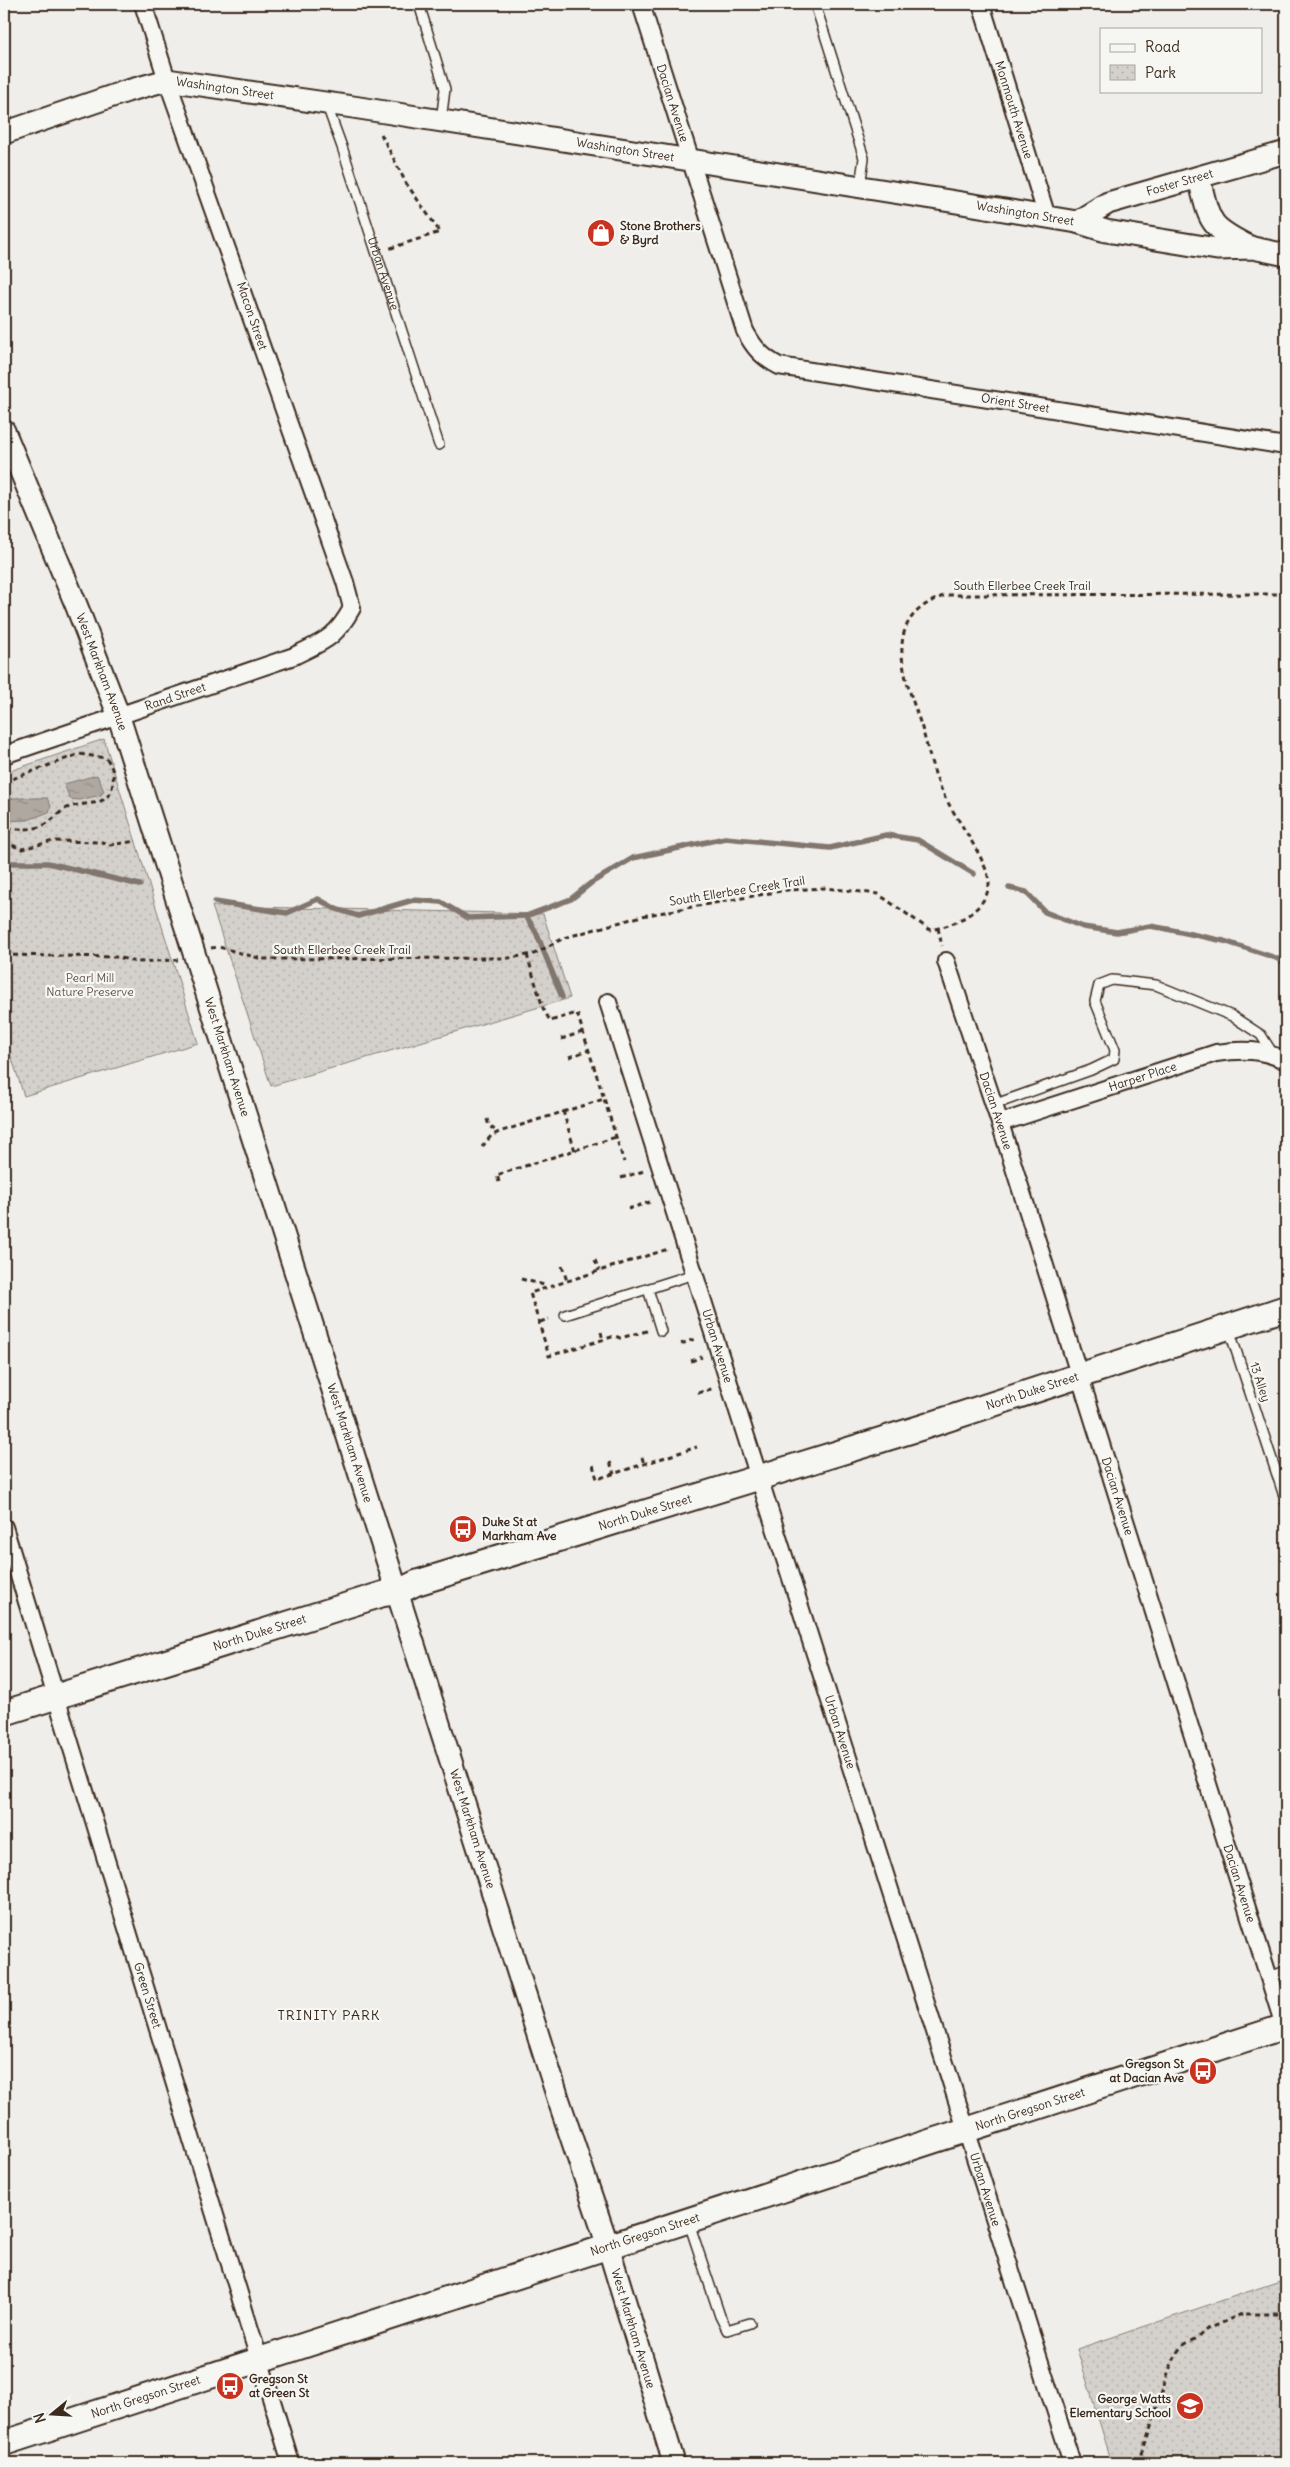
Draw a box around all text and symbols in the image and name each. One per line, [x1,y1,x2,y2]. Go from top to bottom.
legend [1100,28,1262,92]
text: Road [1145,37,1180,56]
street label: Monmouth Avenue [992,59,1037,161]
street label: Dacian Avenue [654,62,692,144]
text: Park [1145,63,1176,82]
street label: Washington Street [175,73,275,102]
street label: Washington Street [575,134,675,164]
street label: Foster Street [1145,165,1215,199]
street label: Washington Street [975,197,1075,228]
shop icon: Stone Brothers & Byrd [586,218,616,248]
place label: Stone Brothers & Byrd [620,218,701,248]
street label: Urban Avenue [365,235,403,312]
street label: Macon Street [234,280,271,352]
street label: Orient Street [980,390,1051,416]
street label: South Ellerbee Creek Trail [953,578,1091,593]
street label: West Markham Avenue [73,611,131,732]
street label: Rand Street [143,679,208,713]
street label: South Ellerbee Creek Trail [668,872,806,909]
street label: South Ellerbee Creek Trail [273,942,411,957]
park label: Pearl Mill Nature Preserve [46,970,134,999]
street label: West Markham Avenue [202,995,253,1118]
street label: Harper Place [1107,1058,1178,1094]
street label: Dacian Avenue [977,1070,1016,1152]
street label: Urban Avenue [699,1307,736,1385]
street label: 13 Alley [1247,1360,1274,1404]
street label: North Duke Street [984,1369,1080,1413]
street label: West Markham Avenue [324,1381,376,1504]
street label: Dacian Avenue [1099,1455,1137,1537]
street label: North Duke Street [596,1491,693,1533]
bus stop icon: Duke St at Markham Ave [448,1514,478,1544]
place label: Duke St at Markham Ave [482,1514,557,1543]
street label: North Duke Street [211,1611,308,1654]
street label: Urban Avenue [822,1693,859,1771]
street label: West Markham Avenue [447,1767,499,1890]
street label: Dacian Avenue [1220,1842,1259,1924]
street label: Green Street [131,1961,165,2030]
district label: TRINITY PARK [277,2006,381,2024]
place label: Gregson St at Dacian Ave [1110,2056,1185,2085]
bus stop icon: Gregson St at Dacian Ave [1188,2056,1218,2086]
street label: North Gregson Street [973,2084,1087,2134]
street label: Urban Avenue [967,2151,1004,2228]
street label: North Gregson Street [588,2209,701,2259]
street label: West Markham Avenue [608,2267,659,2390]
bus stop icon: Gregson St at Green St [215,2371,245,2401]
place label: Gregson St at Green St [249,2371,310,2400]
street label: North Gregson Street [89,2372,202,2421]
north arrow [28,2390,78,2440]
place label: George Watts Elementary School [1070,2391,1172,2421]
school or university icon: George Watts Elementary School [1175,2391,1205,2421]
text: N [30,2411,50,2425]

